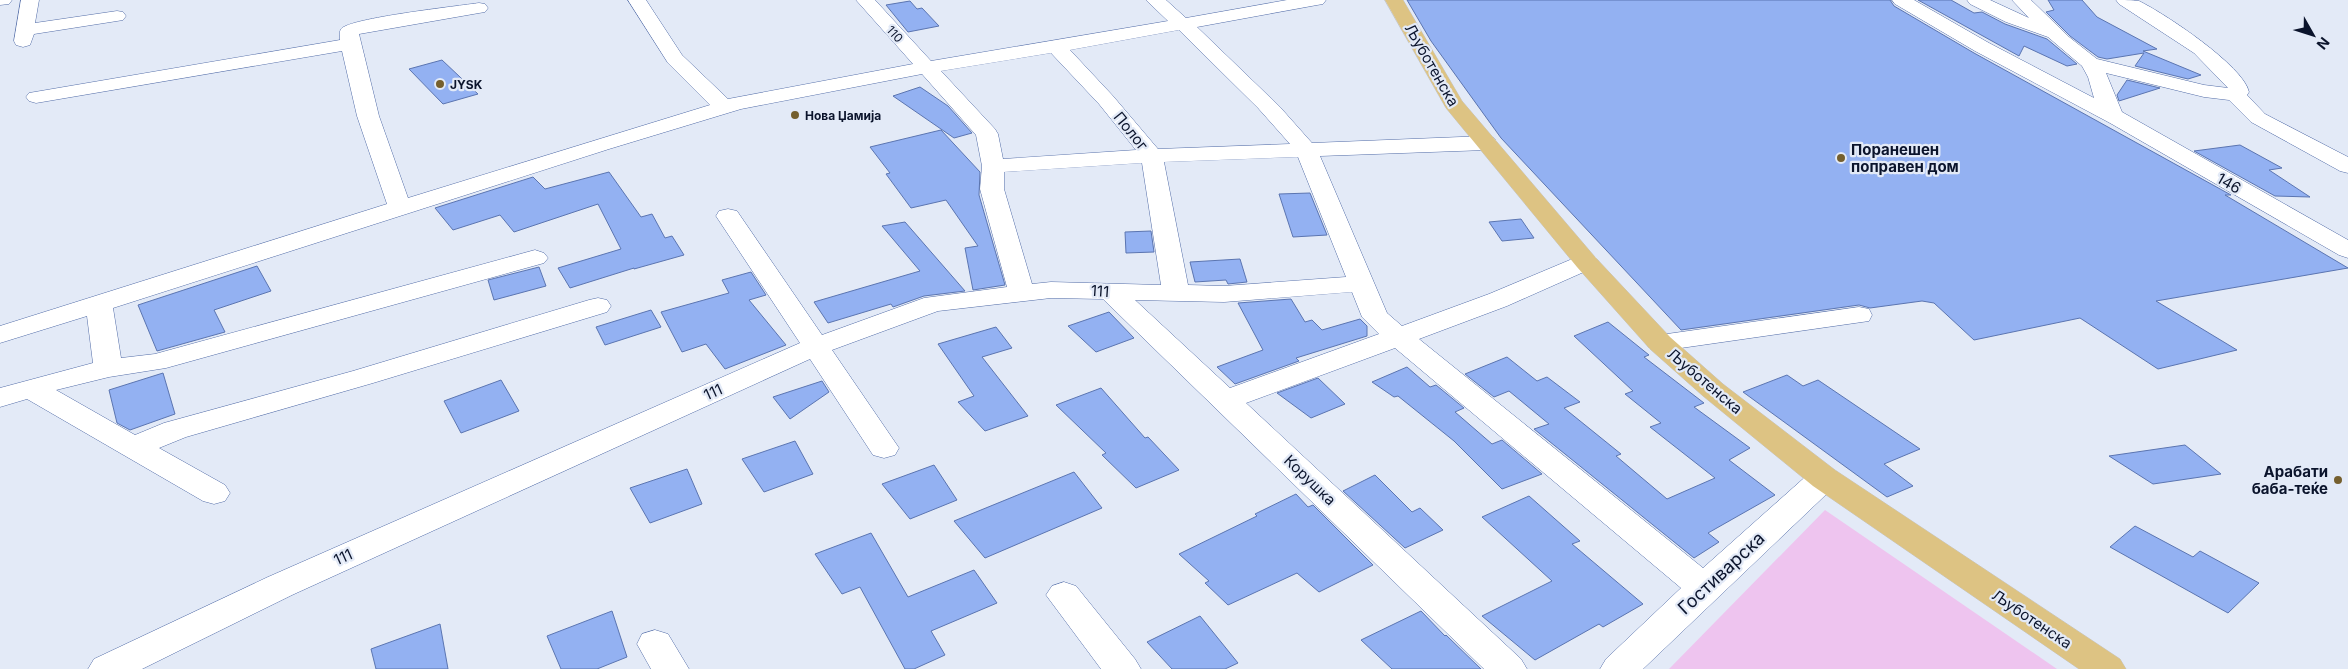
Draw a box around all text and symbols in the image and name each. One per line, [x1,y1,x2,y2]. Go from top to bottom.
north arrow [2288,10,2338,60]
street label: Љуботенска [1401,20,1463,110]
street label: 110 [884,23,906,45]
text: N [2314,34,2333,53]
place label: JYSK [450,77,483,92]
marker: JYSK [434,78,446,90]
place label: Нова Џамија [805,108,881,123]
street label: Полог [1110,108,1153,155]
marker: Нова Џамија [789,109,801,121]
place label: Поранешен поправен дом [1851,140,1959,176]
marker: Поранешен поправен дом [1835,152,1847,164]
street label: 146 [2213,168,2245,198]
street label: 111 [1090,281,1110,301]
street label: Љуботенска [1664,344,1746,418]
street label: 111 [701,380,725,404]
street label: Корушка [1280,451,1340,509]
place label: Арабати баба-теќе [2252,462,2328,498]
marker: Арабати баба-теќе [2332,474,2344,486]
street label: Гостиварска [1673,528,1769,618]
street label: 111 [331,545,355,569]
street label: Љуботенска [1988,585,2076,653]

